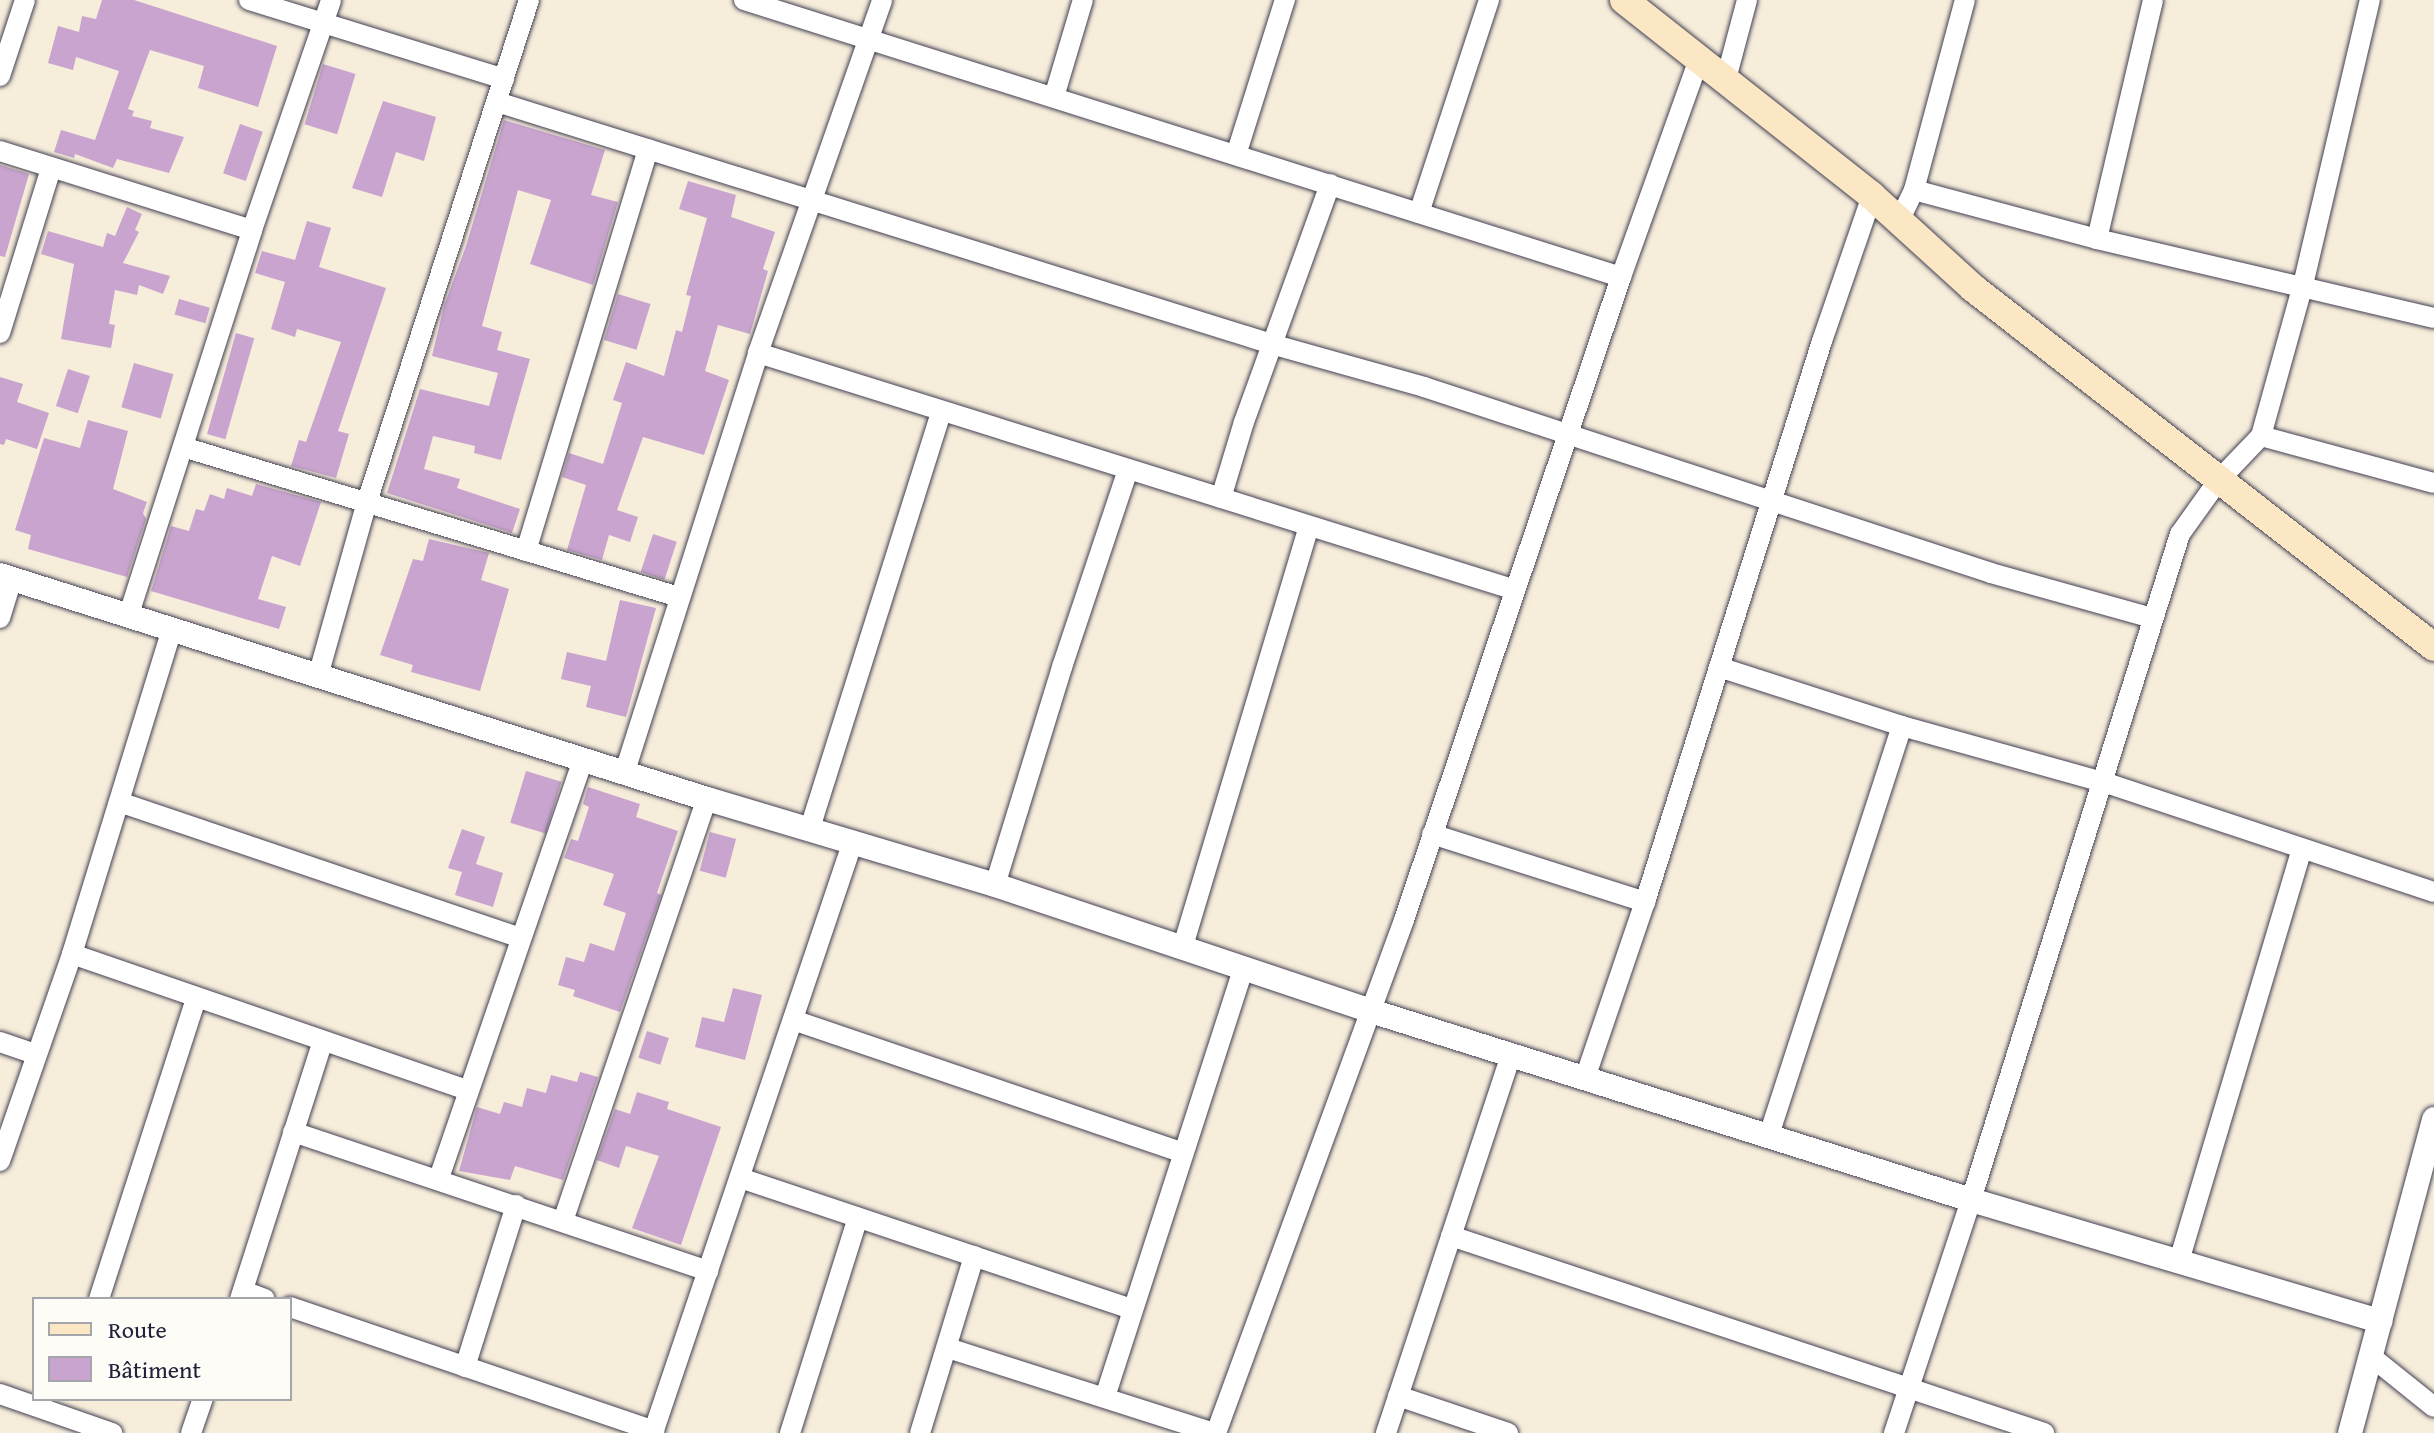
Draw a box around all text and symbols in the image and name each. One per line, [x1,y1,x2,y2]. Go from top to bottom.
legend [32,1297,292,1401]
text: Route [108,1312,167,1347]
text: Bâtiment [108,1352,201,1387]

